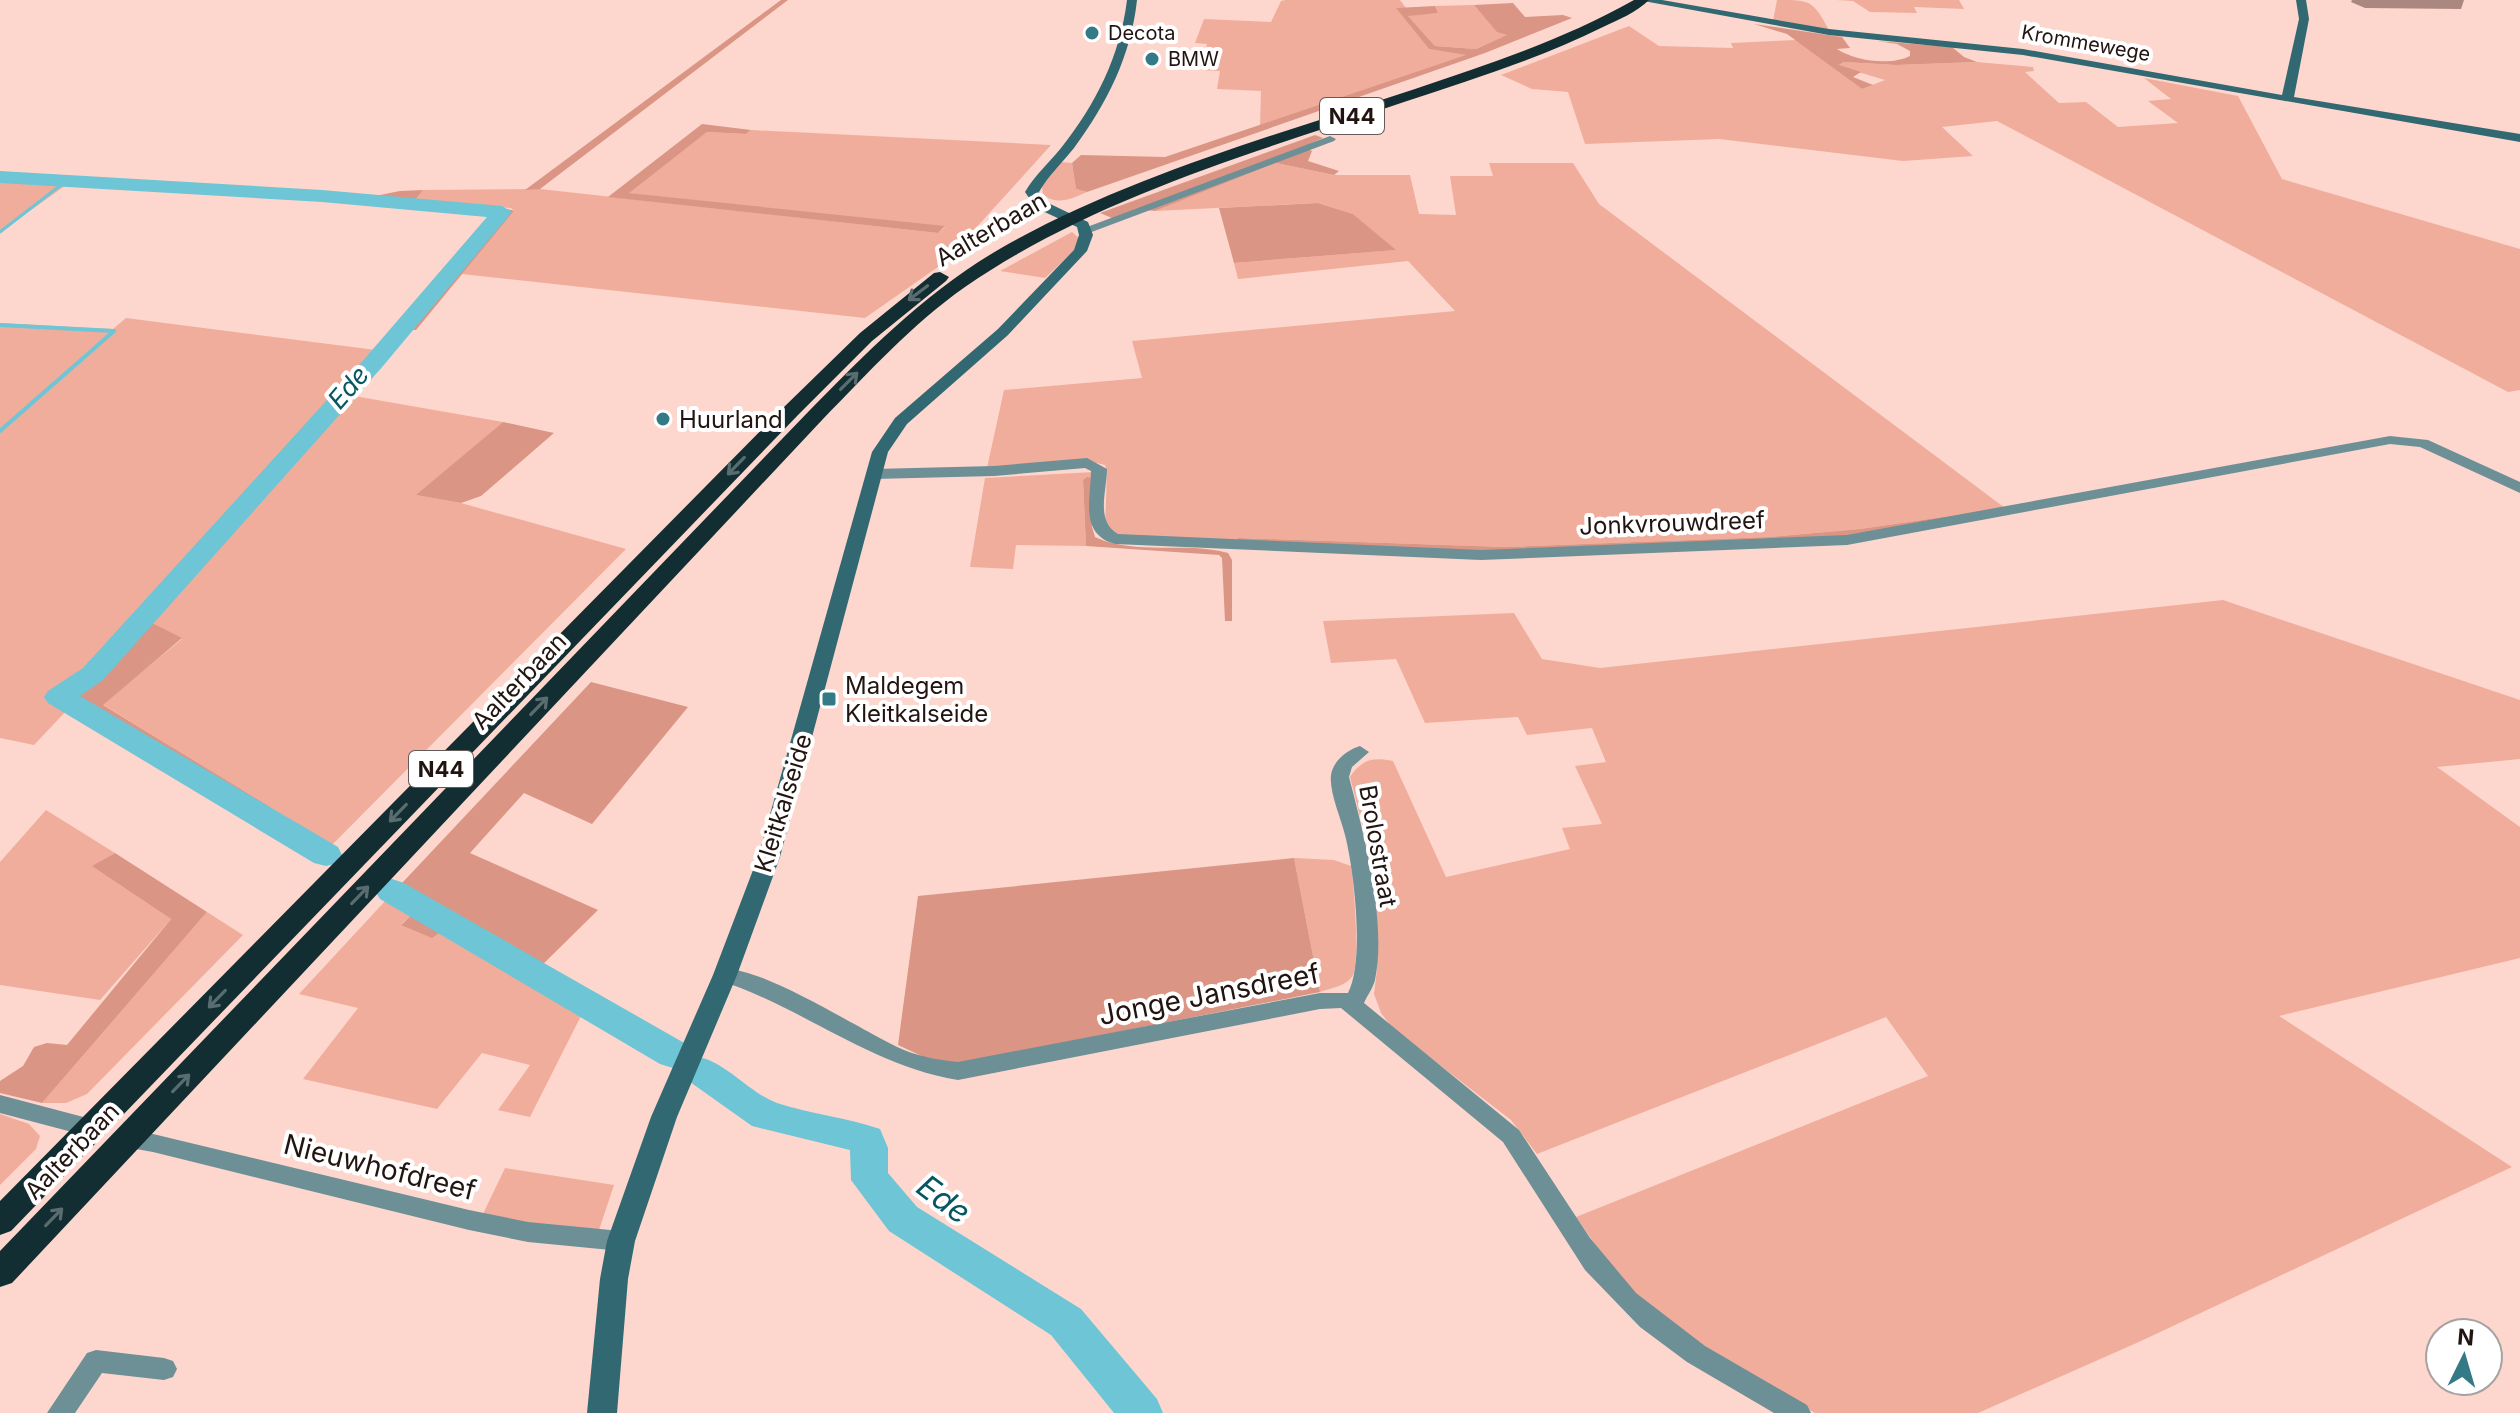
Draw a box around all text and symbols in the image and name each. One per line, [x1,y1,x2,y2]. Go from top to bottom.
street label: Krommewege [2020,20,2152,66]
place label: Decota [1108,21,1175,45]
marker: Decota [1083,24,1101,42]
place label: BMW [1168,47,1219,71]
marker: BMW [1143,50,1161,68]
road number: N44 [1320,98,1384,134]
street label: Aalterbaan [930,186,1052,272]
one-way arrow [908,285,929,302]
water label: Ede [321,359,375,415]
one-way arrow [840,371,859,391]
place label: Huurland [679,405,783,434]
marker: Huurland [654,410,672,428]
one-way arrow [727,456,746,475]
street label: Jonkvrouwdreef [1579,505,1765,541]
street label: Aalterbaan [466,627,572,735]
place label: Maldegem Kleitkalseide [845,671,988,728]
marker: Maldegem Kleitkalseide [820,690,838,708]
one-way arrow [529,697,548,716]
street label: Kleitkalseide [748,730,818,876]
road number: N44 [409,751,473,787]
street label: Brolostraat [1353,783,1403,909]
one-way arrow [389,803,408,823]
one-way arrow [350,886,369,905]
street label: Jonge Jansdreef [1096,956,1322,1032]
one-way arrow [208,989,227,1008]
one-way arrow [171,1073,190,1093]
street label: Aalterbaan [19,1097,125,1205]
street label: Nieuwhofdreef [280,1127,480,1207]
water label: Ede [909,1166,979,1232]
one-way arrow [44,1207,63,1227]
north arrow [2424,1317,2504,1397]
text: N [2456,1323,2475,1351]

